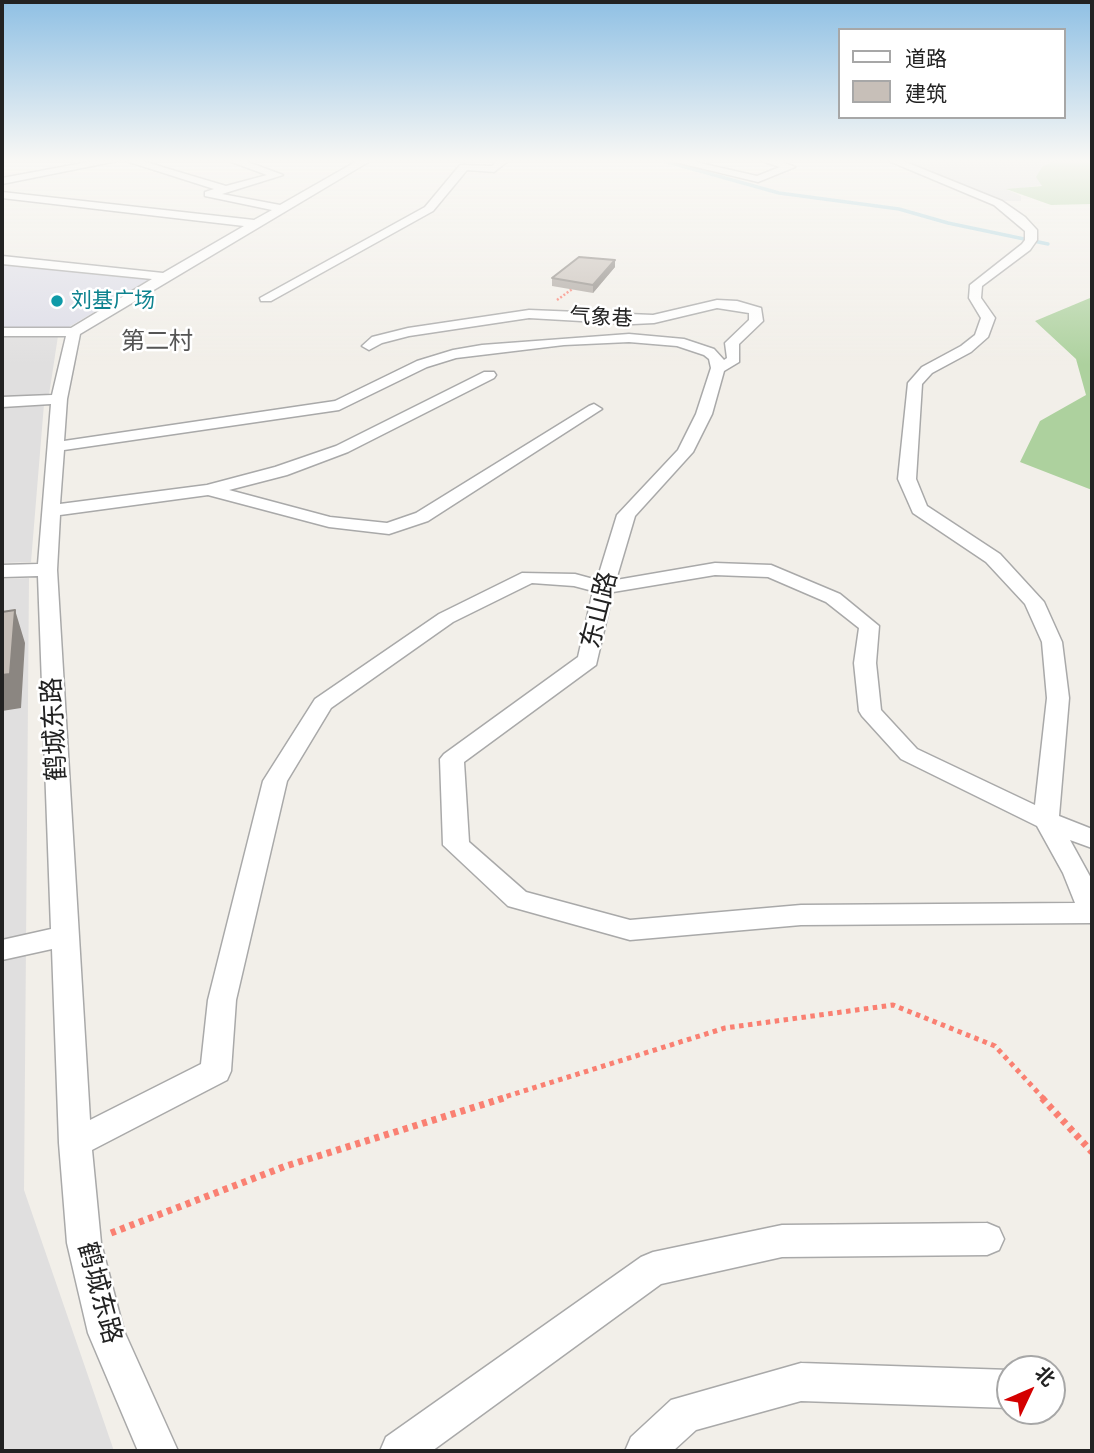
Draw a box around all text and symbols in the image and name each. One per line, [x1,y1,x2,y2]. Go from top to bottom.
legend [838,28,1066,119]
text: 道路 [905,47,947,71]
text: 建筑 [905,82,947,106]
place label: 刘基广场 [71,288,155,314]
marker: 刘基广场 [49,293,65,309]
street label: 气象巷 [569,304,633,332]
district label: 第二村 [121,328,193,356]
street label: 东山路 [575,568,625,652]
street label: 鹤城东路 [37,676,73,782]
street label: 鹤城东路 [70,1239,128,1347]
north arrow [996,1355,1066,1425]
text: 北 [1030,1362,1059,1391]

